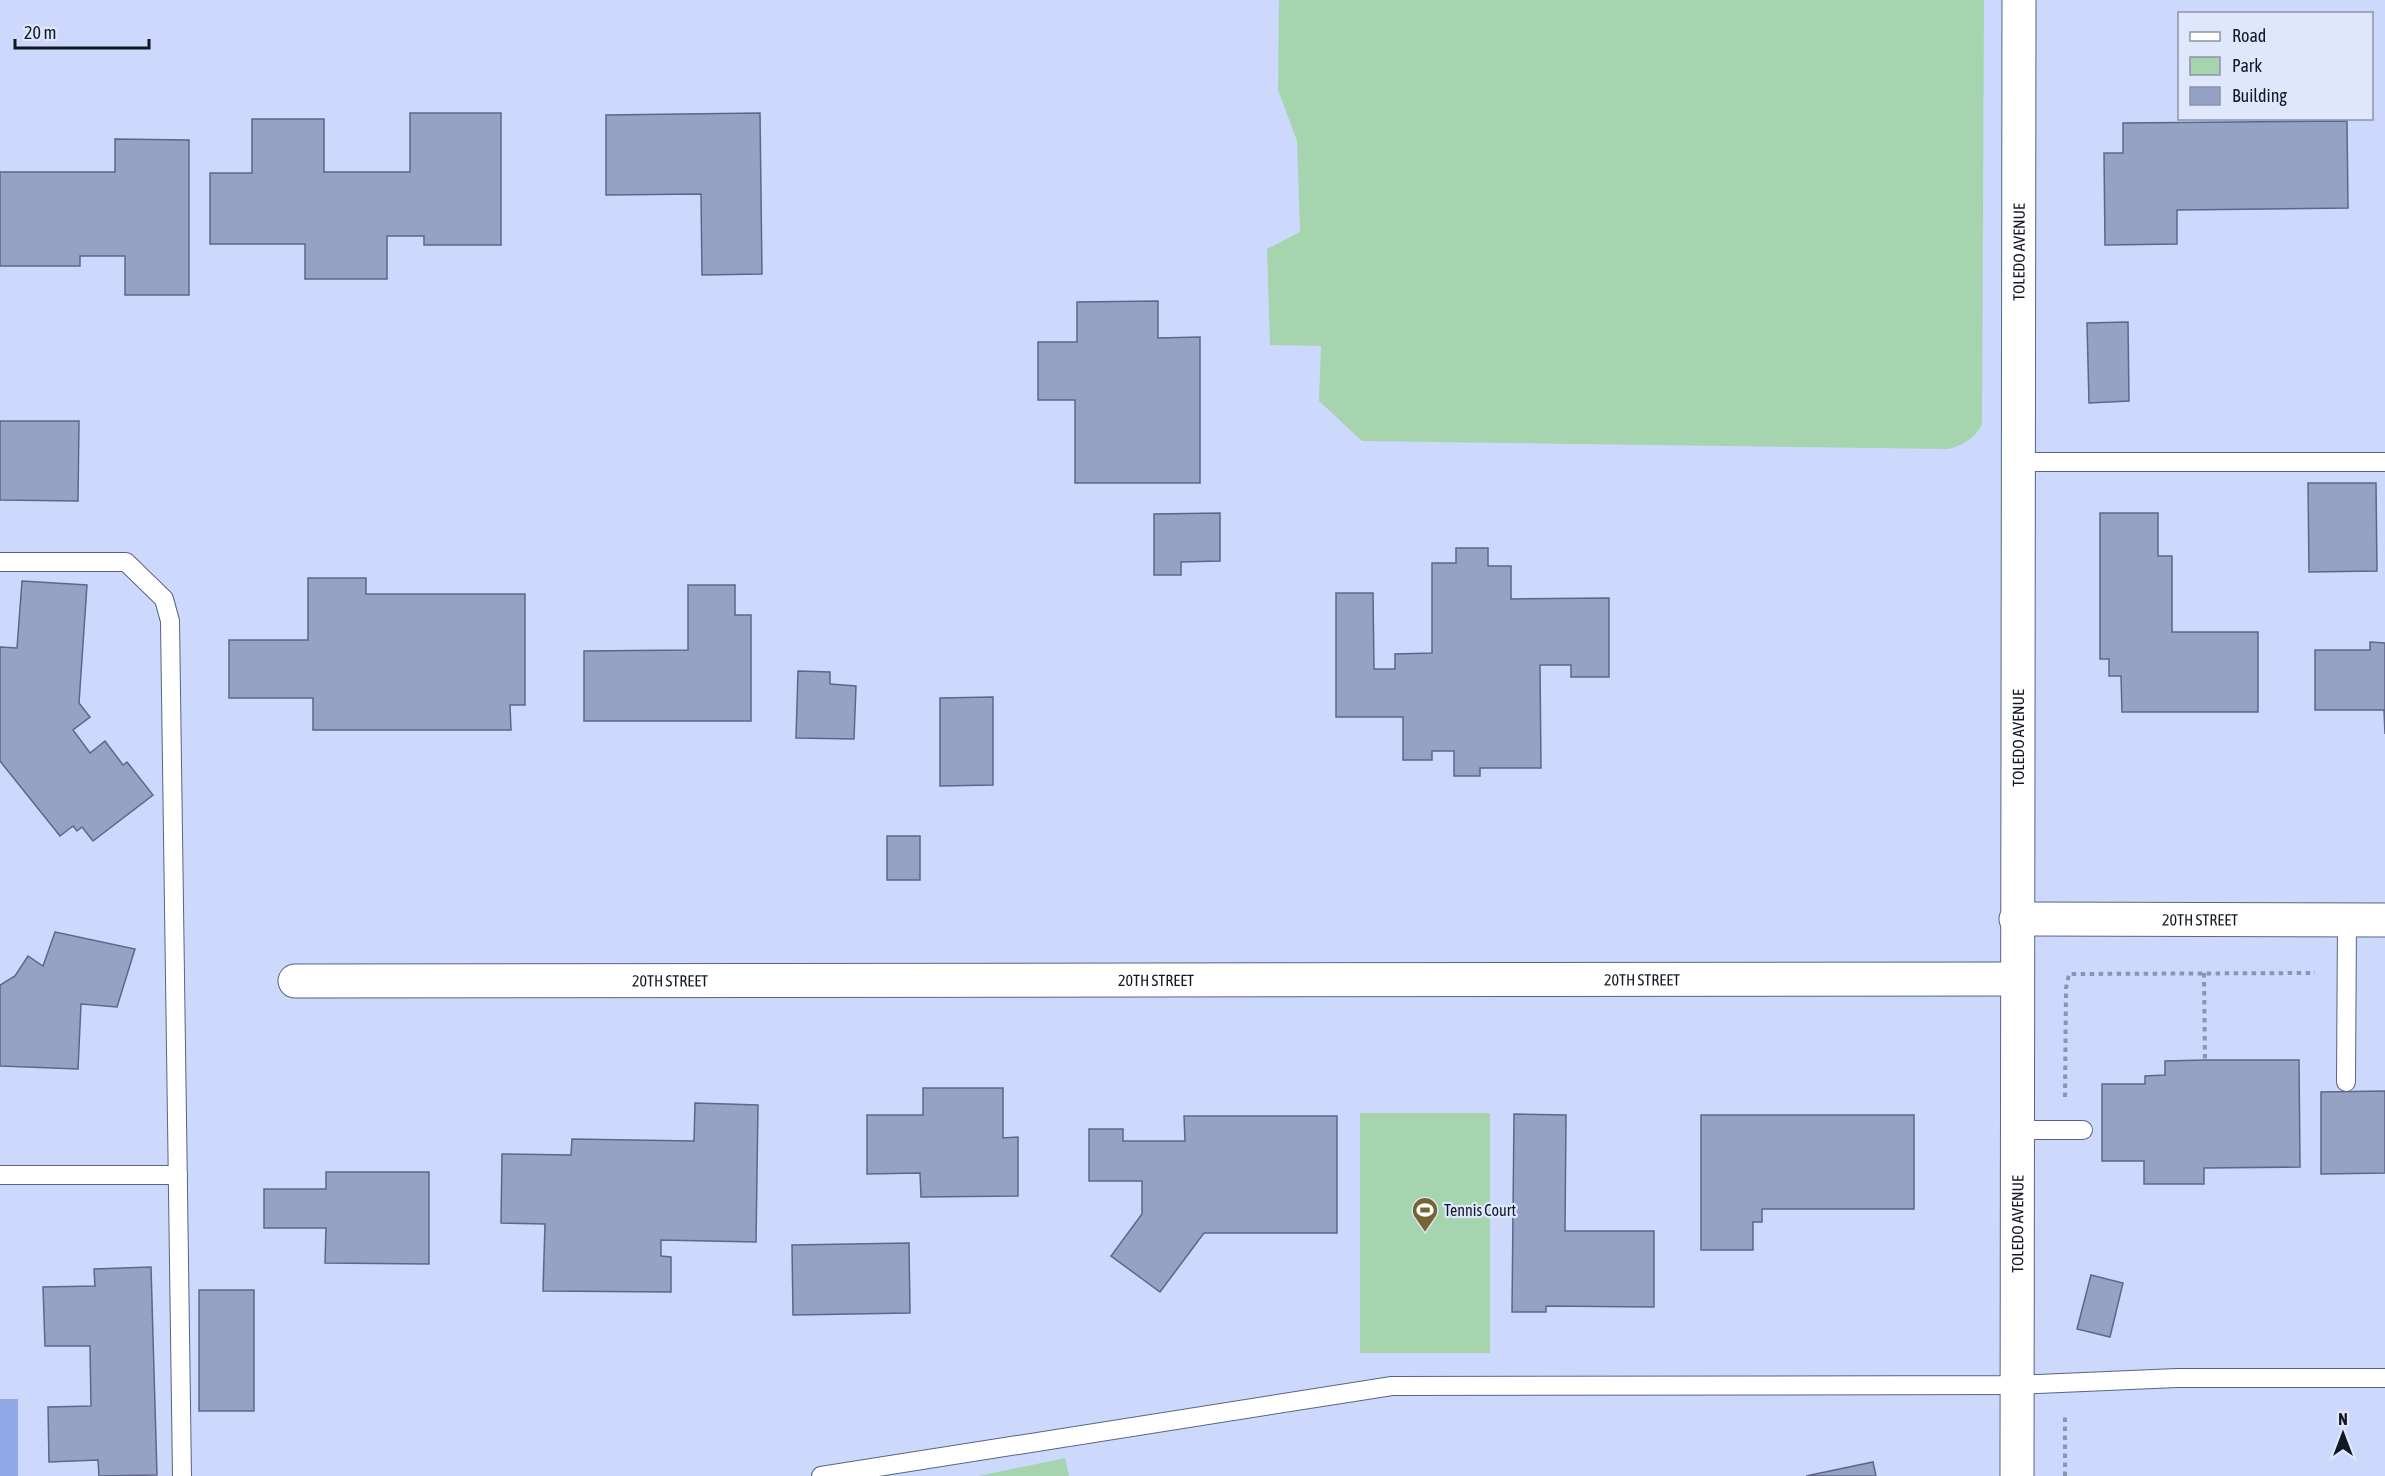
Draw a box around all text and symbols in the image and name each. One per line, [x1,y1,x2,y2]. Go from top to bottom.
scale bar [15,12,148,50]
legend [2178,12,2373,120]
text: 20 m [24,22,56,43]
text: Road [2232,25,2266,46]
text: Park [2232,55,2262,76]
text: Building [2232,85,2287,106]
street label: TOLEDO AVENUE [2010,203,2028,301]
street label: TOLEDO AVENUE [2009,689,2027,787]
street label: 20TH STREET [2162,910,2238,929]
street label: 20TH STREET [1604,970,1680,988]
street label: 20TH STREET [1118,971,1194,989]
street label: 20TH STREET [632,972,708,990]
street label: TOLEDO AVENUE [2008,1175,2026,1273]
sports icon: Tennis Court [1410,1195,1440,1233]
place label: Tennis Court [1444,1201,1516,1219]
north arrow [2313,1404,2373,1464]
text: N [2338,1410,2348,1428]

